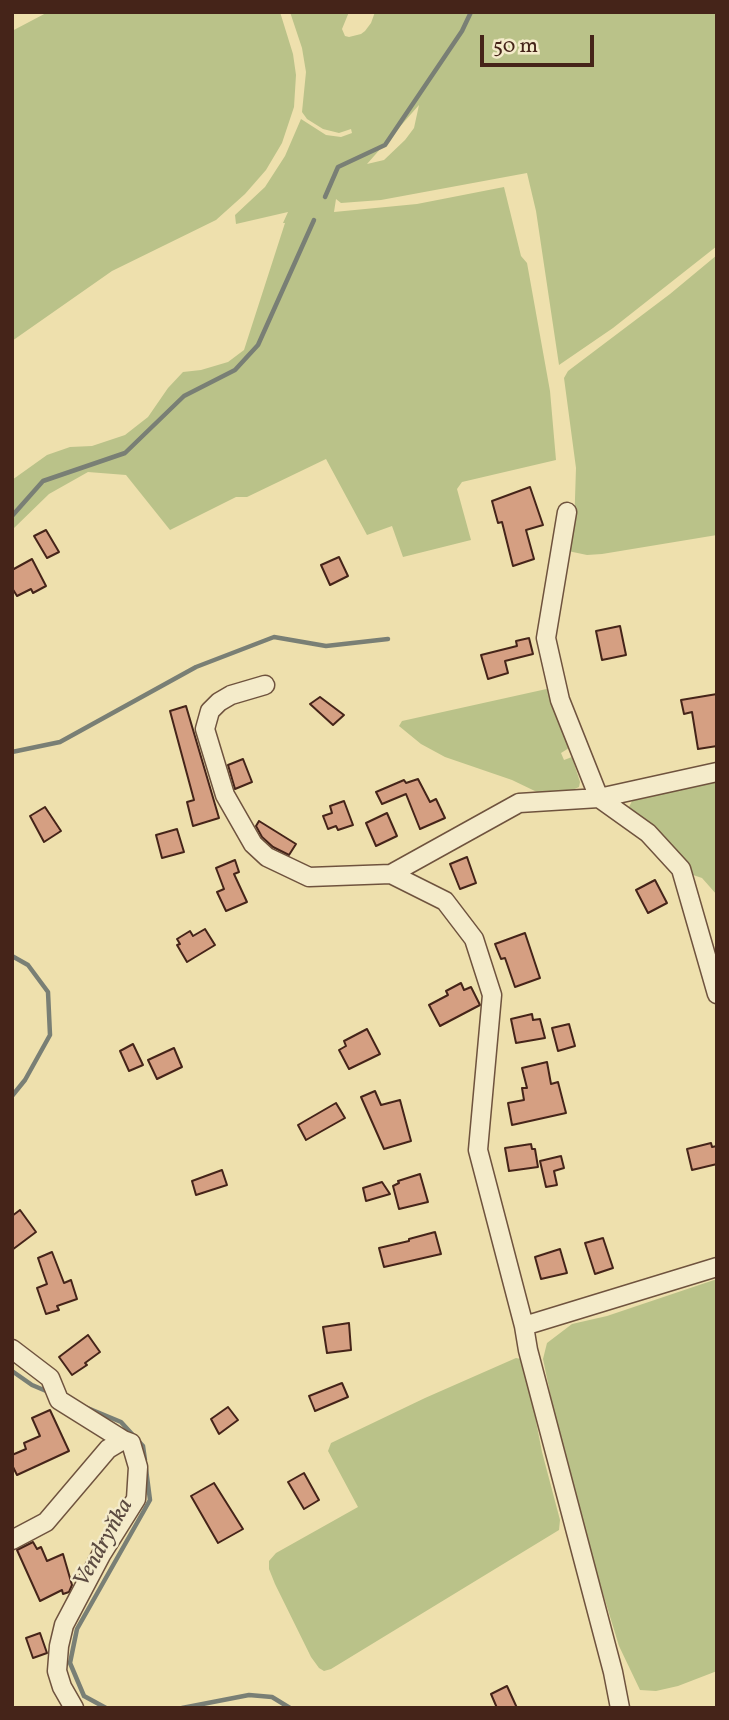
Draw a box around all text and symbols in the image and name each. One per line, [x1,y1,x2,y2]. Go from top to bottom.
scale bar [484,21,598,65]
text: 50 m [493,32,538,61]
water label: Vendryňka [69,1495,141,1593]

